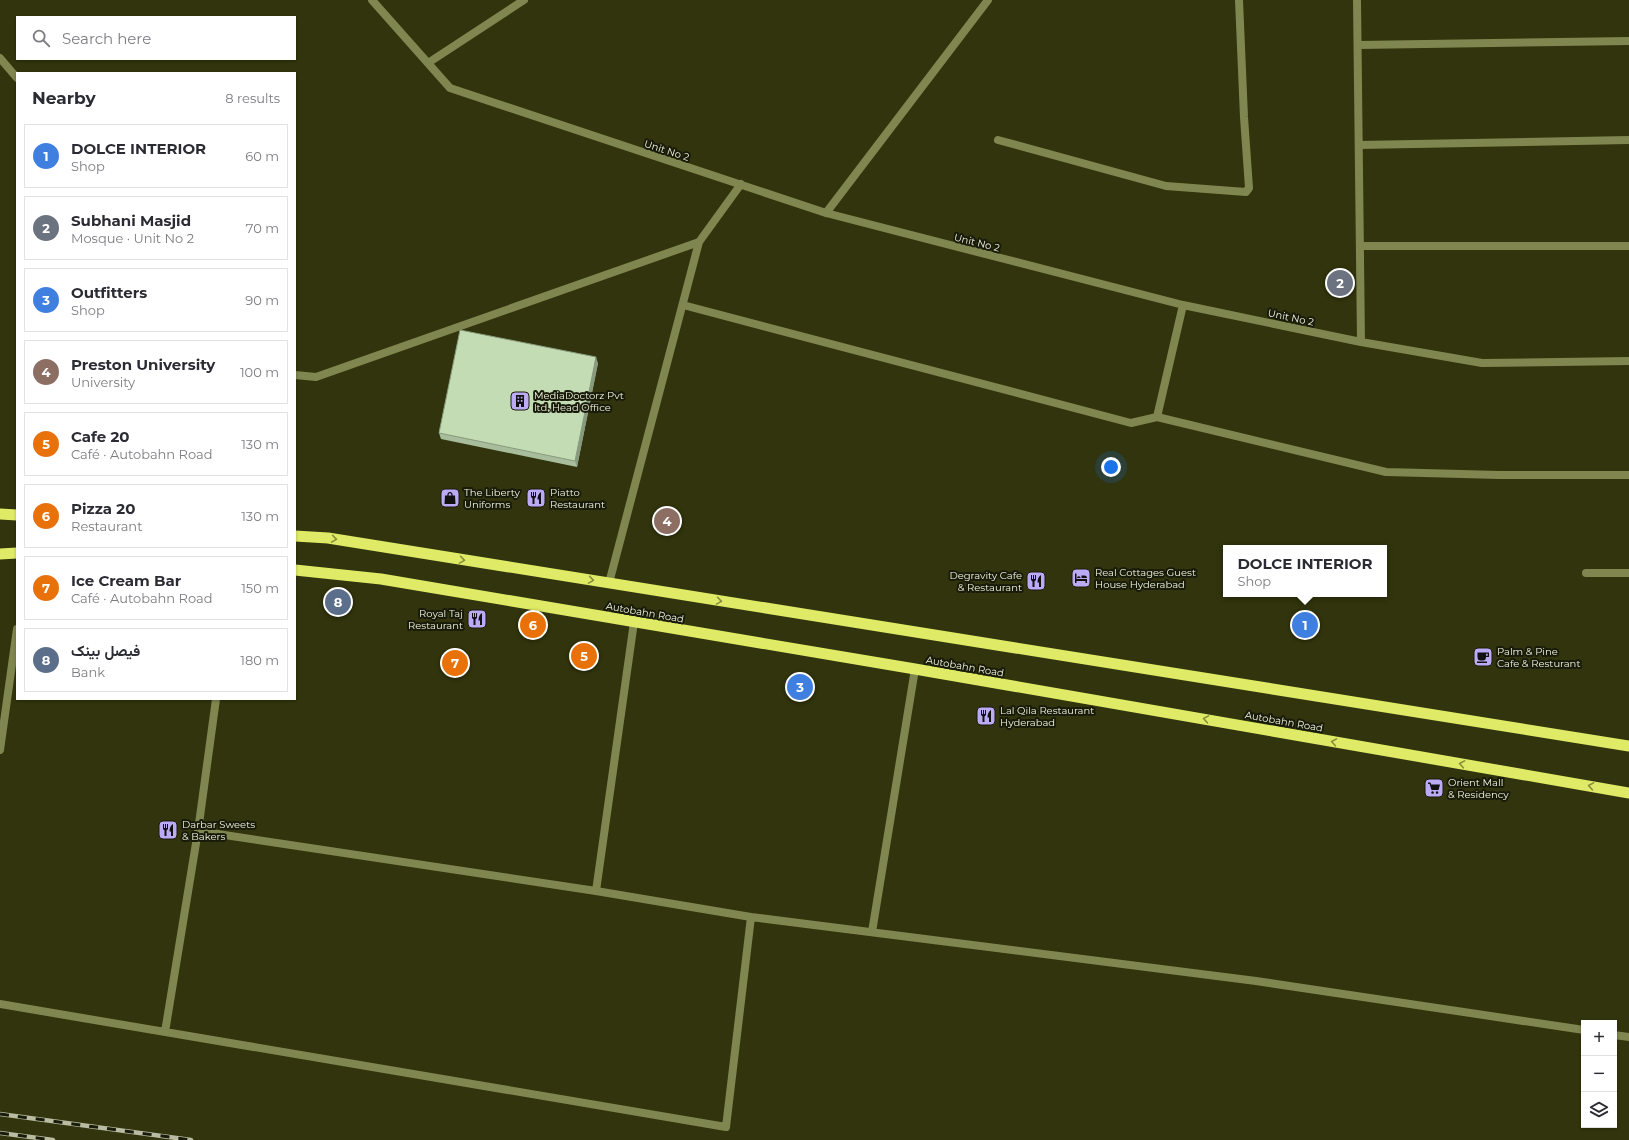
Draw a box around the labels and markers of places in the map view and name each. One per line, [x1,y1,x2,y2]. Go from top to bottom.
pin: 2 [1327,268,1353,298]
place label: MediaDoctorz Pvt ltd. Head Office [534,389,624,414]
building icon: MediaDoctorz Pvt ltd. Head Office [509,390,531,412]
place label: The Liberty Uniforms [464,486,520,511]
place label: Piatto Restaurant [550,486,605,511]
shop icon: The Liberty Uniforms [439,487,461,509]
restaurant icon: Piatto Restaurant [525,487,547,509]
pin: 4 [654,506,680,536]
place label: Real Cottages Guest House Hyderabad [1095,566,1196,591]
hotel icon: Real Cottages Guest House Hyderabad [1070,567,1092,589]
place label: Degravity Cafe & Restaurant [949,569,1022,594]
restaurant icon: Degravity Cafe & Restaurant [1025,570,1047,592]
pin: 8 [325,587,351,617]
place label: Royal Taj Restaurant [408,607,463,632]
restaurant icon: Royal Taj Restaurant [466,608,488,630]
pin: 6 [520,610,546,640]
pin: 1 [1292,610,1318,640]
pin: 5 [571,641,597,671]
place label: Palm & Pine Cafe & Resturant [1497,645,1580,670]
cafe icon: Palm & Pine Cafe & Resturant [1472,646,1494,668]
pin: 7 [442,648,468,678]
pin: 3 [787,672,813,702]
place label: Lal Qila Restaurant Hyderabad [1000,704,1094,729]
restaurant icon: Lal Qila Restaurant Hyderabad [975,705,997,727]
place label: Orient Mall & Residency [1448,776,1509,801]
supermarket icon: Orient Mall & Residency [1423,777,1445,799]
place label: Darbar Sweets & Bakers [182,818,255,843]
restaurant icon: Darbar Sweets & Bakers [157,819,179,841]

